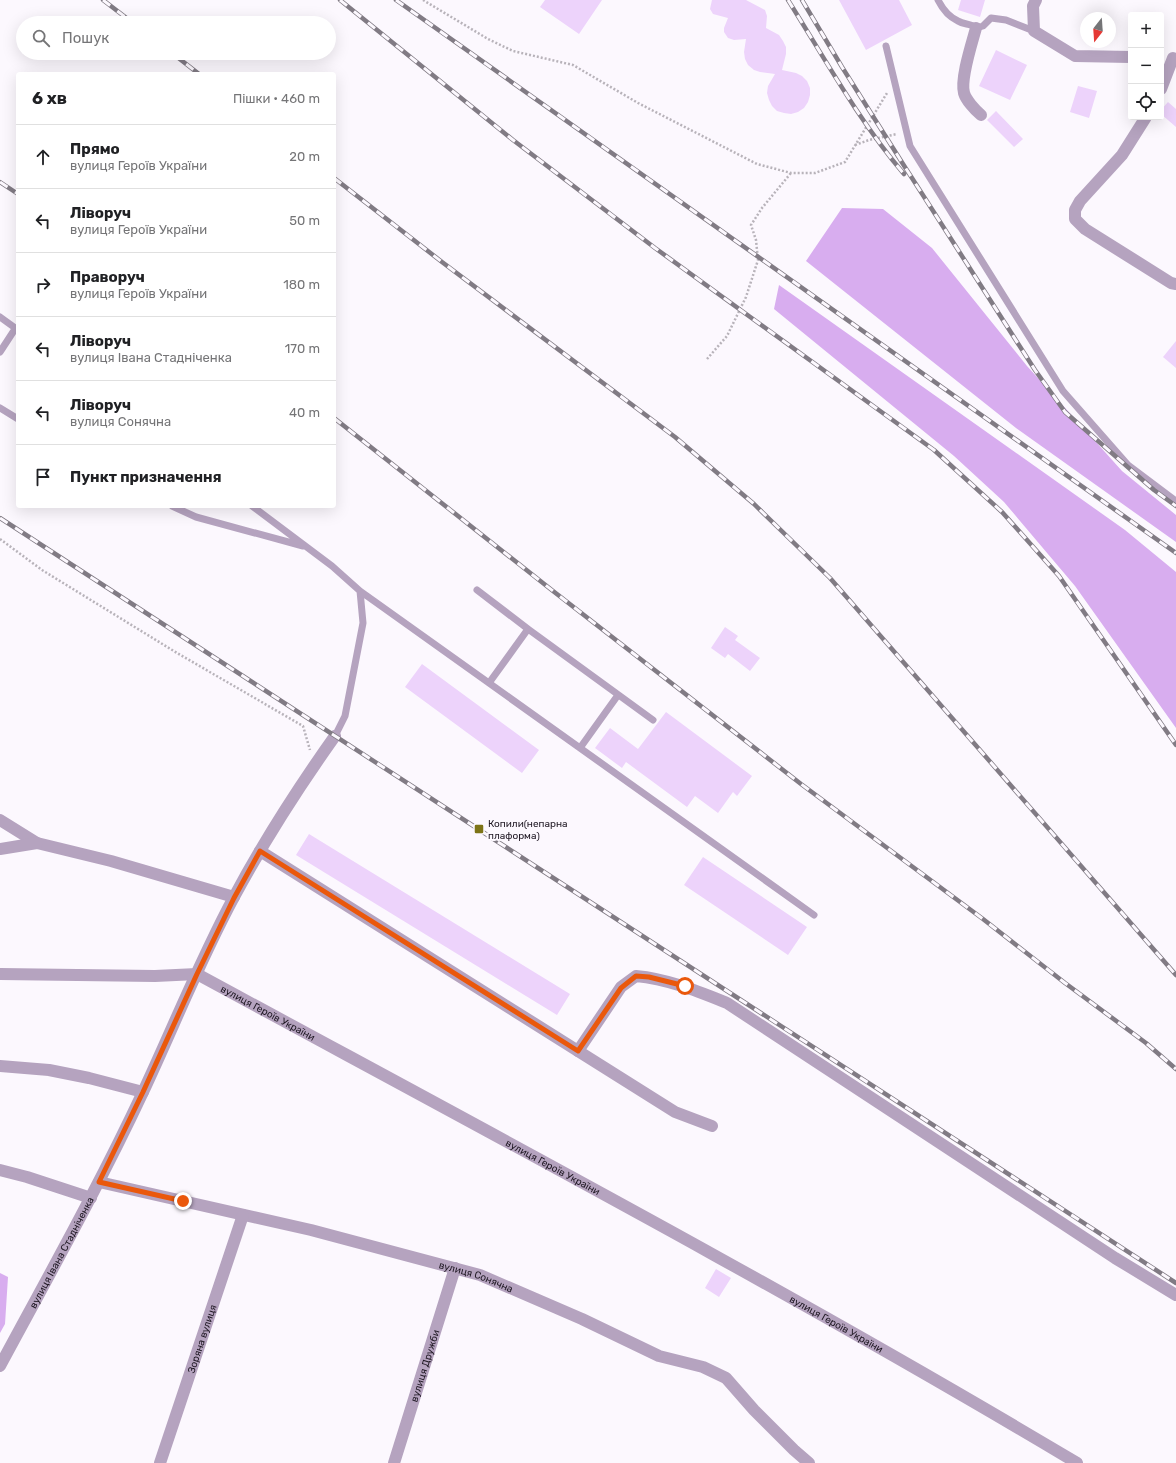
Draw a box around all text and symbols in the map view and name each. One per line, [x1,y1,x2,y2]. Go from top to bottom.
north arrow [1080,12,1116,48]
map controls [1128,12,1164,120]
button: + [1128,12,1164,48]
search box [16,16,336,60]
icon: search [30,27,52,49]
text: Пошук [62,29,109,47]
button: − [1128,48,1164,84]
button: locate [1128,84,1164,120]
text: 6 хв [32,88,67,108]
text: Пішки · 460 m [233,91,320,106]
text: Прямо [70,140,120,158]
icon: ahead [32,146,54,168]
text: 20 m [289,149,320,164]
text: вулиця Героїв України [70,158,207,173]
text: Ліворуч [70,204,131,222]
icon: left [32,210,54,232]
text: 50 m [289,213,320,228]
text: вулиця Героїв України [70,222,207,237]
text: Праворуч [70,268,145,286]
icon: right [32,274,54,296]
text: 180 m [283,277,320,292]
text: вулиця Героїв України [70,286,207,301]
text: Ліворуч [70,332,131,350]
icon: left [32,338,54,360]
text: 170 m [285,341,320,356]
text: вулиця Івана Стадніченка [70,350,232,365]
text: Ліворуч [70,396,131,414]
icon: left [32,402,54,424]
text: 40 m [289,405,320,420]
text: вулиця Сонячна [70,414,171,429]
icon: arrive [32,466,54,488]
text: Пункт призначення [70,468,222,486]
place label: Копили(непарна плаформа) [488,818,568,842]
marker: Копили(непарна плаформа) [473,823,485,835]
route start [676,977,694,995]
street label: вулиця Героїв України [218,983,317,1044]
street label: вулиця Героїв України [503,1137,602,1198]
route end [174,1192,192,1210]
street label: вулиця Івана Стадніченка [27,1195,97,1311]
street label: вулиця Сонячна [437,1259,515,1296]
street label: вулиця Героїв України [787,1293,885,1356]
street label: Зоряна вулиця [185,1303,220,1375]
street label: вулиця Дружби [408,1328,442,1404]

